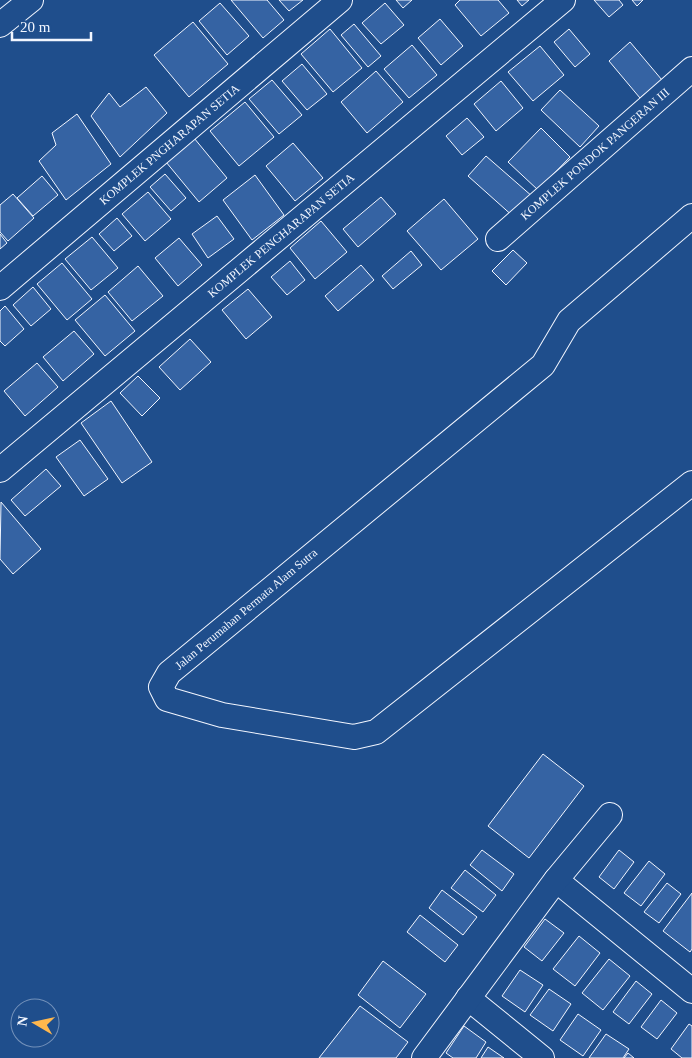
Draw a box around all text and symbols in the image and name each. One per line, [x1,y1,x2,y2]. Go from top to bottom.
scale bar [12,10,91,42]
text: 20 m [20,19,51,35]
street label: KOMPLEK PNGHARAPAN SETIA [97,81,242,208]
street label: KOMPLEK PONDOK PANGERAN III [518,85,672,223]
street label: KOMPLEK PENGHARAPAN SETIA [205,170,357,301]
street label: Jalan Perumahan Permata Alam Sutra [172,545,320,673]
north arrow [10,998,60,1048]
text: N [14,1015,31,1027]

